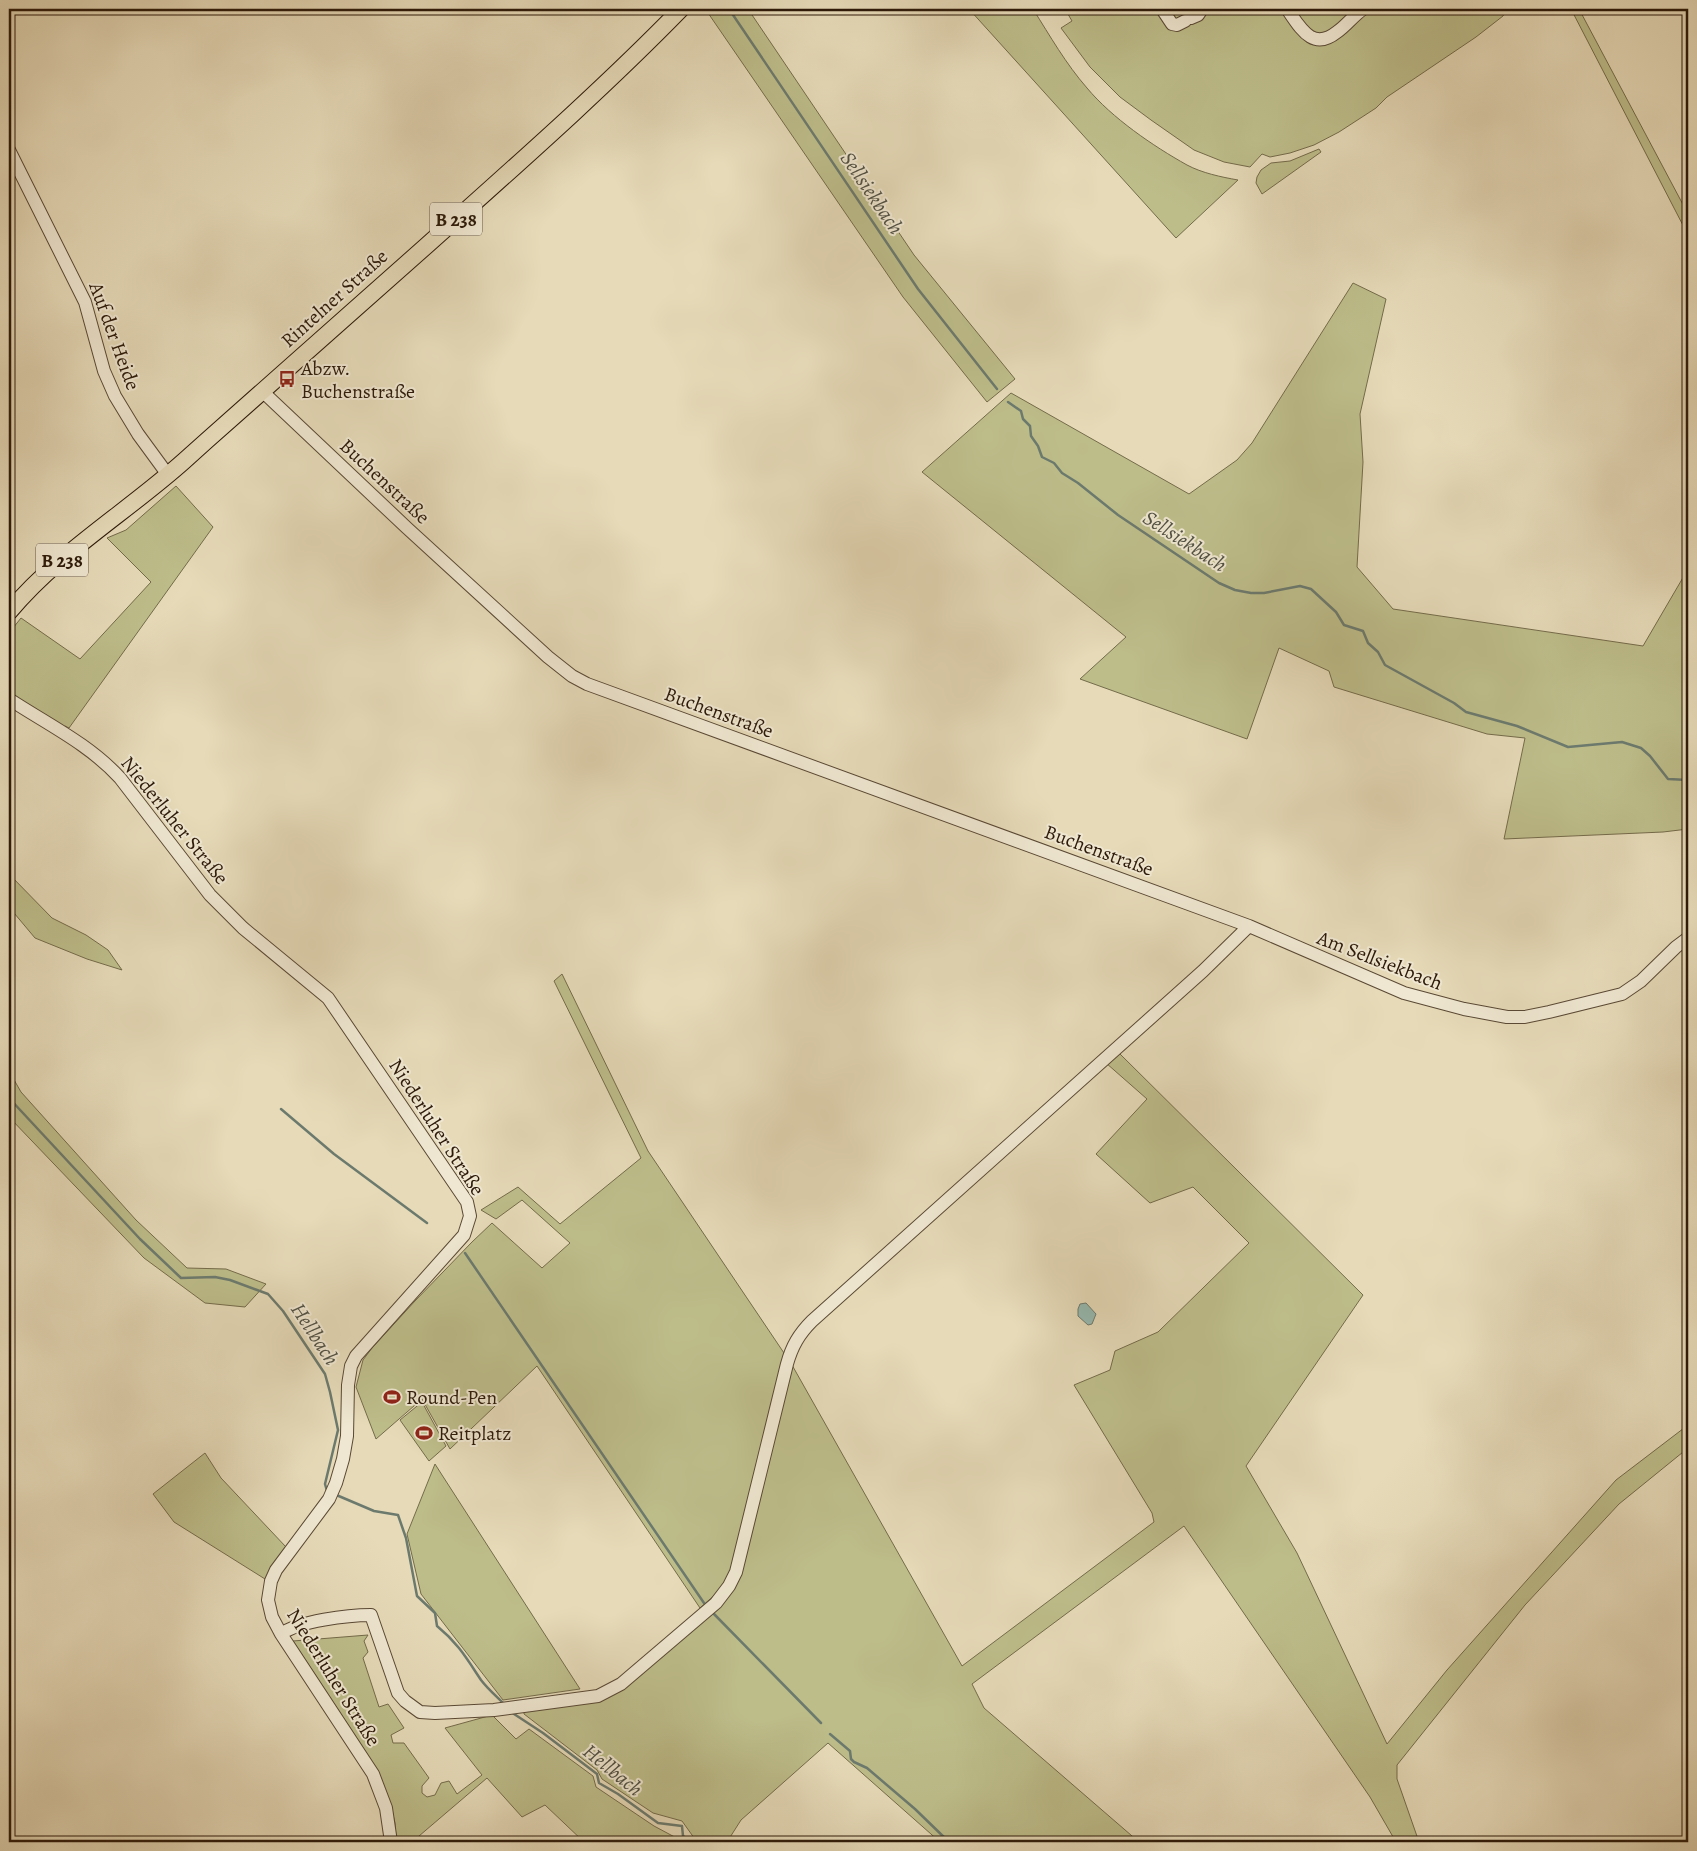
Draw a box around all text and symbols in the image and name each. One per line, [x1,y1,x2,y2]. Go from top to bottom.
water label: Sellsiekbach [834,146,910,240]
road number: B 238 [430,202,482,235]
street label: Rintelner Straße [275,243,394,354]
street label: Auf der Heide [82,278,147,394]
place label: Abzw. Buchenstraße [300,355,415,405]
bus stop icon: Abzw. Buchenstraße [277,369,297,389]
street label: Buchenstraße [334,433,436,530]
water label: Sellsiekbach [1138,504,1232,578]
road number: B 238 [36,544,88,576]
street label: Buchenstraße [661,680,777,745]
street label: Niederluher Straße [114,750,235,890]
street label: Buchenstraße [1041,818,1157,883]
street label: Am Sellsiekbach [1312,924,1447,997]
street label: Niederluher Straße [382,1054,491,1201]
water label: Hellbach [284,1297,346,1371]
place label: Round-Pen [406,1384,497,1411]
sports icon: Round-Pen [382,1387,402,1407]
place label: Reitplatz [438,1420,511,1447]
sports icon: Reitplatz [414,1423,434,1443]
street label: Niederluher Straße [280,1603,387,1751]
water label: Hellbach [577,1737,649,1803]

